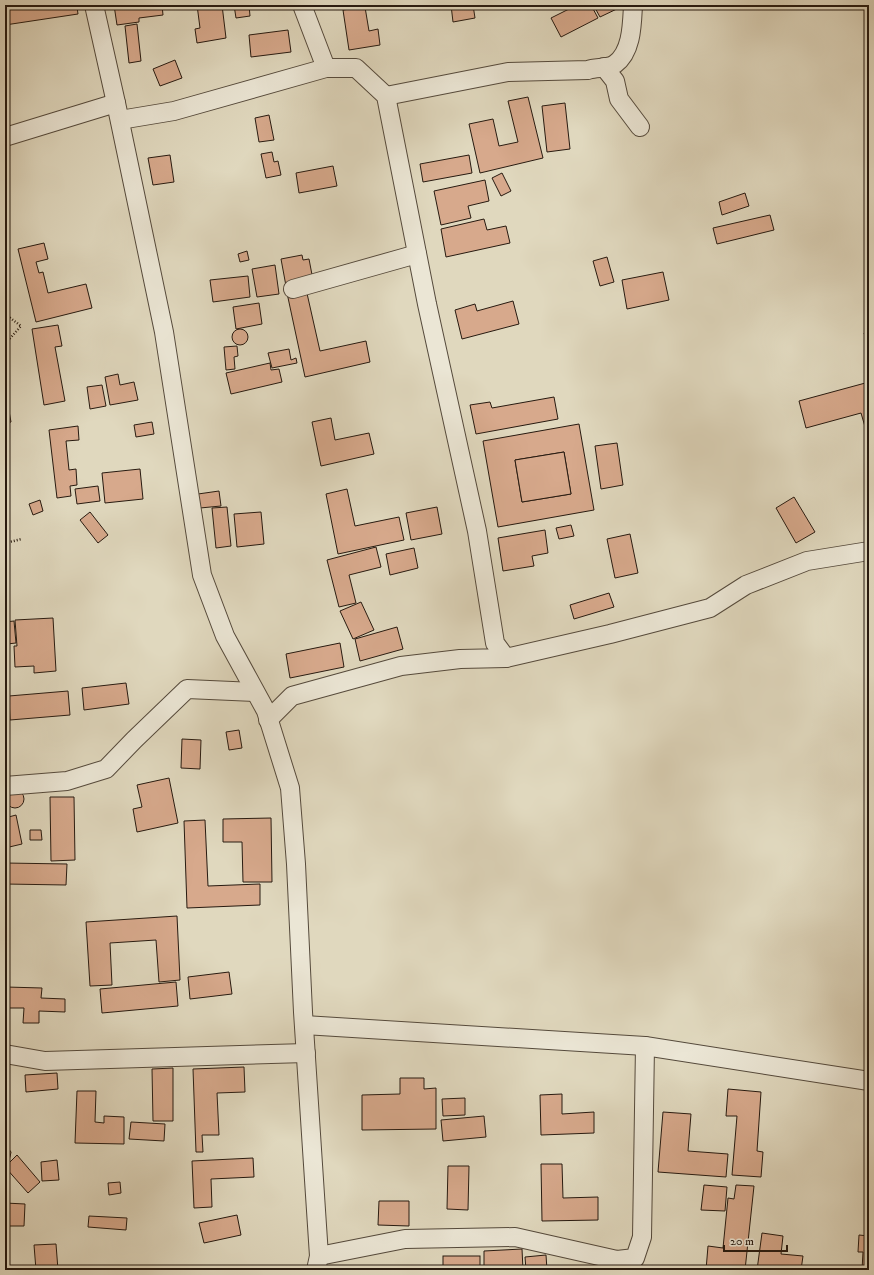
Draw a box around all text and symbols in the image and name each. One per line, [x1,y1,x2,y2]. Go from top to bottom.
scale bar [724,1227,787,1253]
text: 20 m [730,1234,754,1249]

